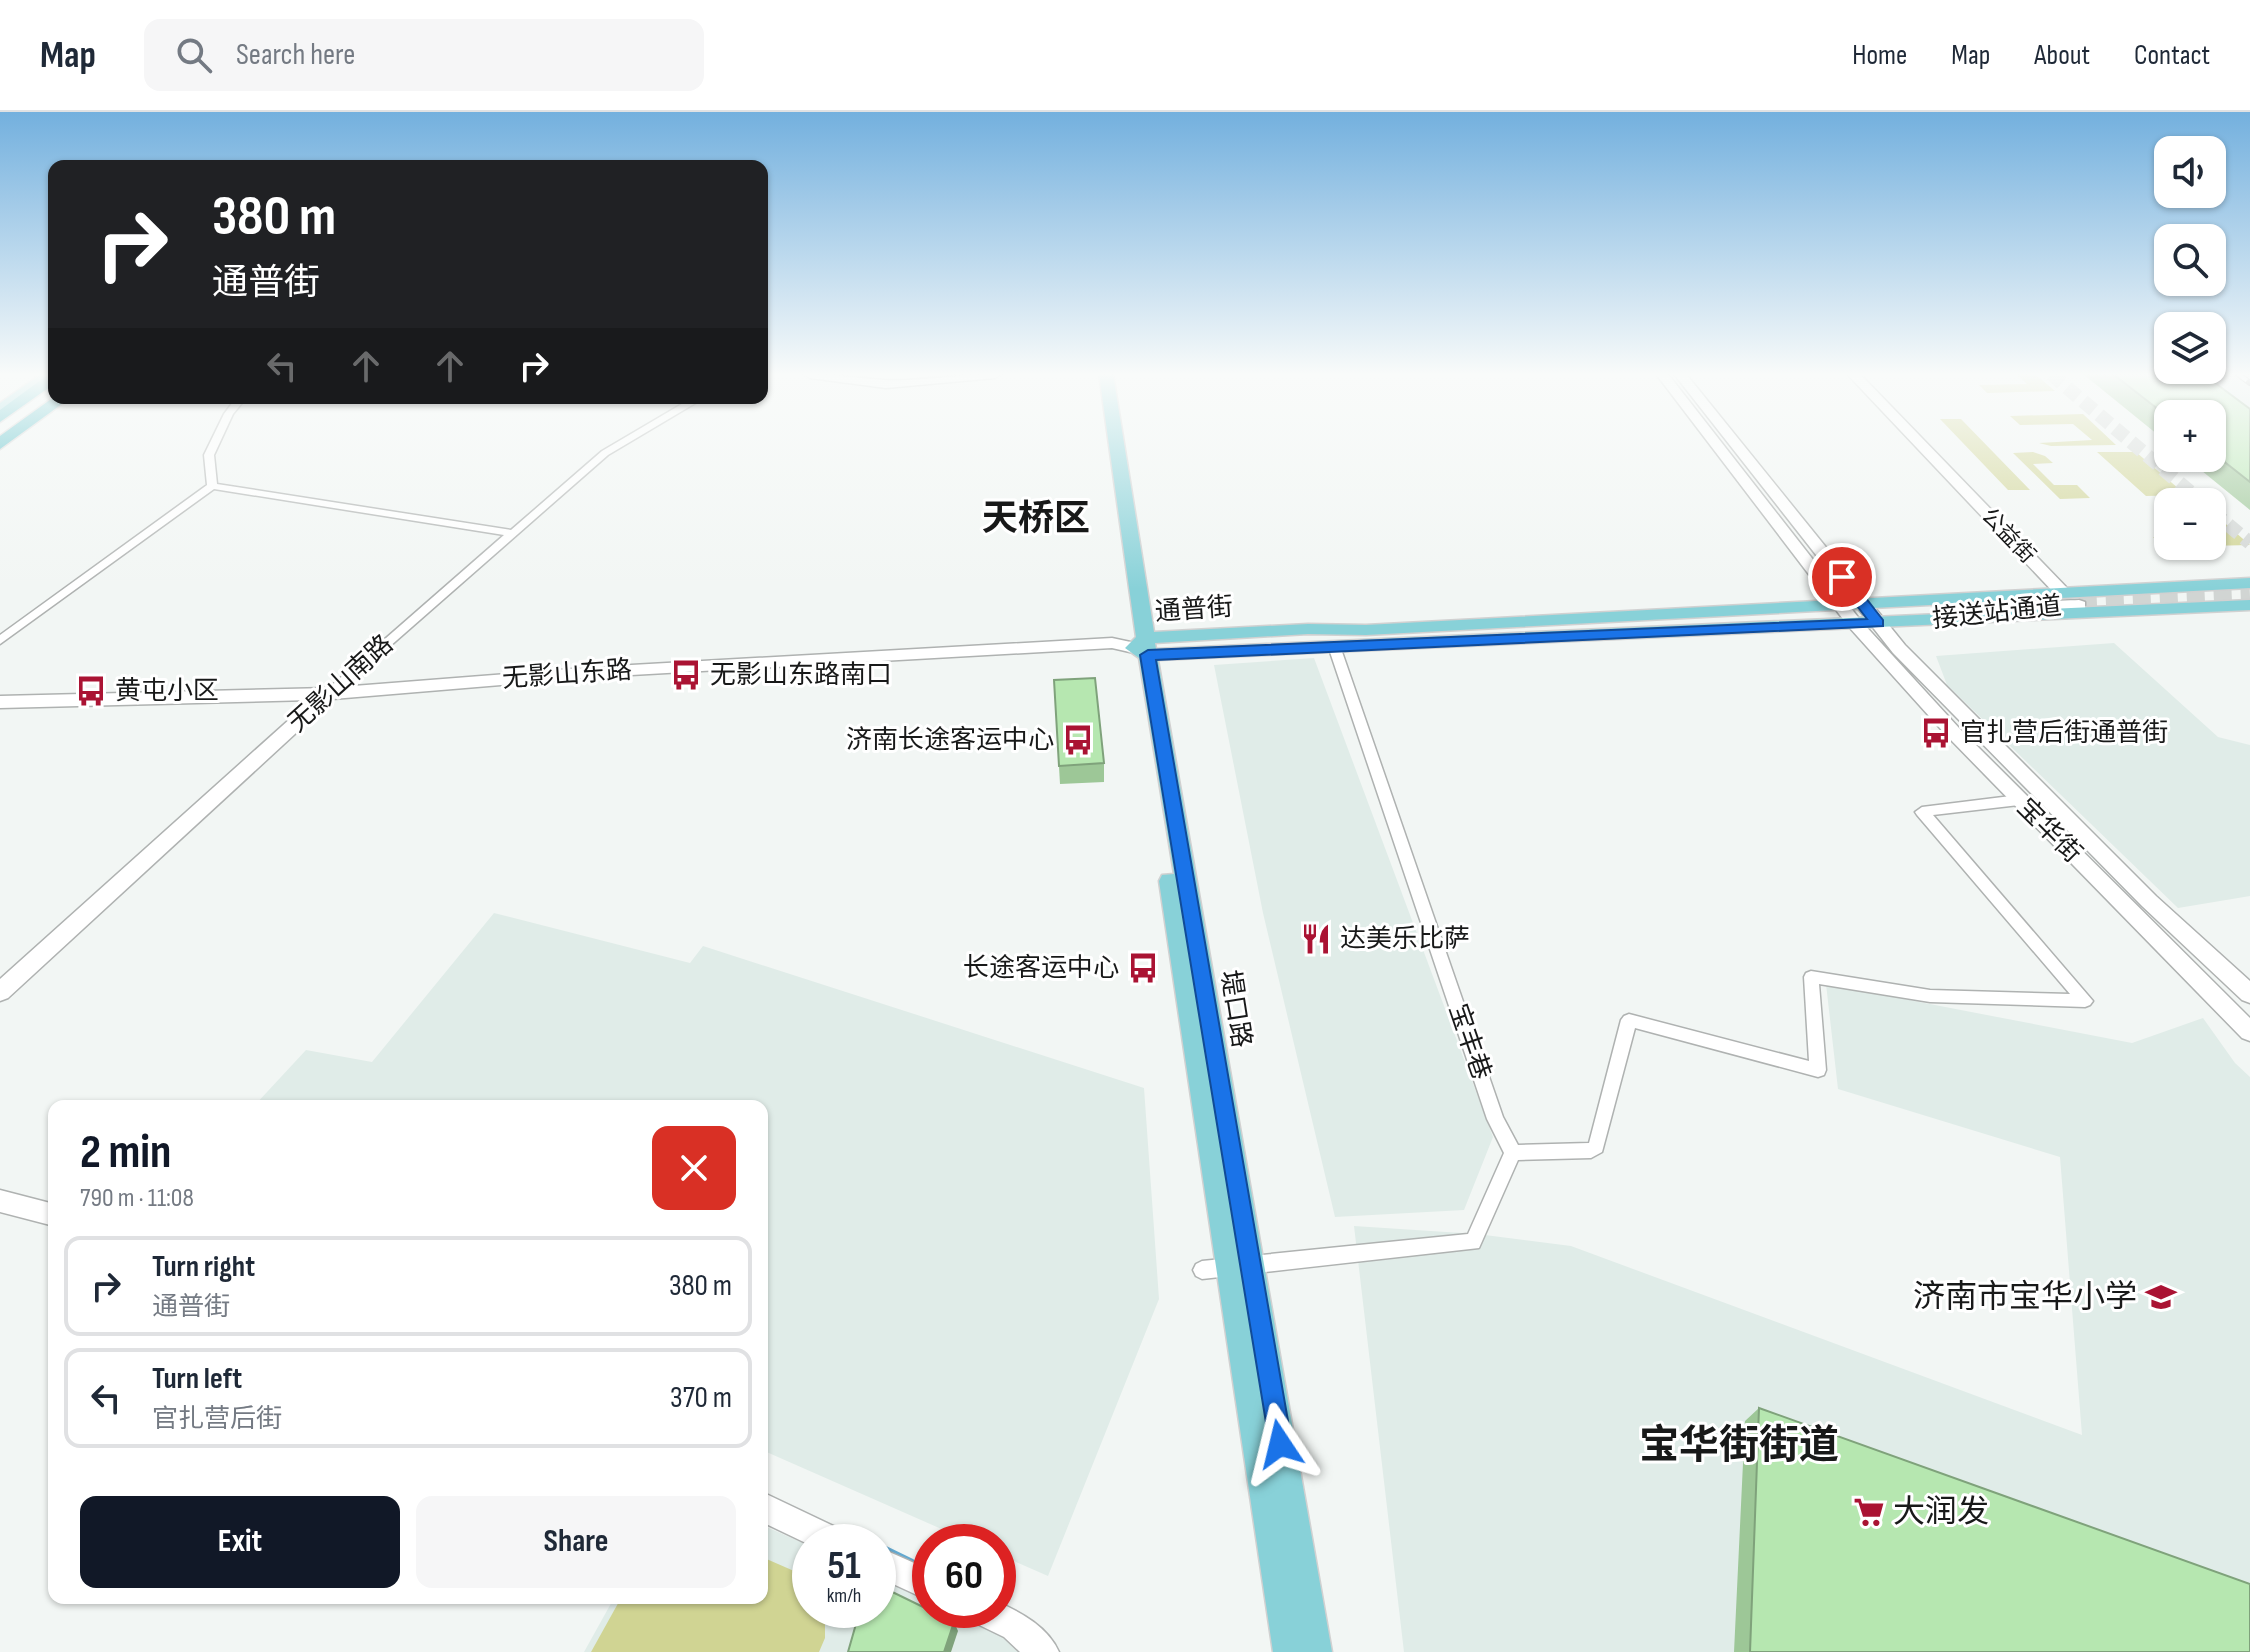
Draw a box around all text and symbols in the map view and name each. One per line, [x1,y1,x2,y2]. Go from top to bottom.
search box [144,19,704,91]
text: Map [40,33,96,78]
icon: search [172,33,216,77]
text: Search here [236,37,355,73]
text: Home [1852,39,1907,72]
text: Map [1951,39,1990,72]
text: About [2034,39,2090,72]
text: Contact [2134,39,2210,72]
map controls [2154,136,2226,560]
button: sound [2154,136,2226,208]
text: 380 m [212,184,336,251]
icon: right [80,192,184,296]
button: search [2154,224,2226,296]
text: 通普街 [212,262,320,305]
button: layers [2154,312,2226,384]
icon: left [260,344,304,388]
icon: ahead [344,344,388,388]
icon: ahead [428,344,472,388]
icon: right [512,344,556,388]
button: + [2154,400,2226,472]
button: − [2154,488,2226,560]
district label: 天桥区 [982,498,1090,541]
street label: 公益街 [1975,503,2041,569]
pin [1808,543,1876,611]
icon: arrive [1820,555,1864,599]
street label: 接送站通道 [1931,591,2063,635]
street label: 通普街 [1154,592,1234,628]
street label: 无影山南路 [282,629,400,739]
street label: 无影山东路 [501,655,633,695]
bus stop icon: 无影山东路南口 [669,658,703,692]
place label: 无影山东路南口 [710,660,892,691]
bus stop icon: 黄屯小区 [74,674,108,708]
place label: 黄屯小区 [115,676,219,707]
bus stop icon: 官扎营后街通普街 [1919,716,1953,750]
place label: 官扎营后街通普街 [1960,718,2168,749]
bus stop icon: 济南长途客运中心 [1061,723,1095,757]
place label: 济南长途客运中心 [846,725,1054,756]
street label: 宝华街 [2010,792,2088,870]
restaurant icon: 达美乐比萨 [1299,922,1333,956]
place label: 达美乐比萨 [1340,924,1470,955]
bus stop icon: 长途客运中心 [1126,951,1160,985]
place label: 长途客运中心 [963,953,1119,984]
street label: 堤口路 [1214,968,1256,1050]
street label: 宝丰巷 [1442,1000,1496,1084]
text: 2 min [80,1124,171,1181]
button: close [652,1126,736,1210]
text: 790 m · 11:08 [80,1183,194,1214]
text: Turn right [152,1249,255,1285]
icon: right [84,1264,128,1308]
text: 380 m [669,1268,732,1304]
place label: 济南市宝华小学 [1913,1278,2137,1317]
school or university icon: 济南市宝华小学 [2144,1280,2178,1314]
text: 通普街 [152,1292,230,1323]
text: Turn left [152,1361,242,1397]
icon: left [84,1376,128,1420]
text: 370 m [670,1380,732,1416]
position arrow [1238,1402,1322,1486]
text: 官扎营后街 [152,1404,282,1435]
district label: 宝华街街道 [1639,1422,1839,1470]
place label: 大润发 [1893,1493,1989,1532]
supermarket icon: 大润发 [1852,1495,1886,1529]
button: Exit [80,1496,400,1588]
button: Share [416,1496,736,1588]
speed limit sign: 60 [912,1524,1016,1628]
text: 51 [827,1542,861,1590]
text: km/h [827,1584,861,1608]

